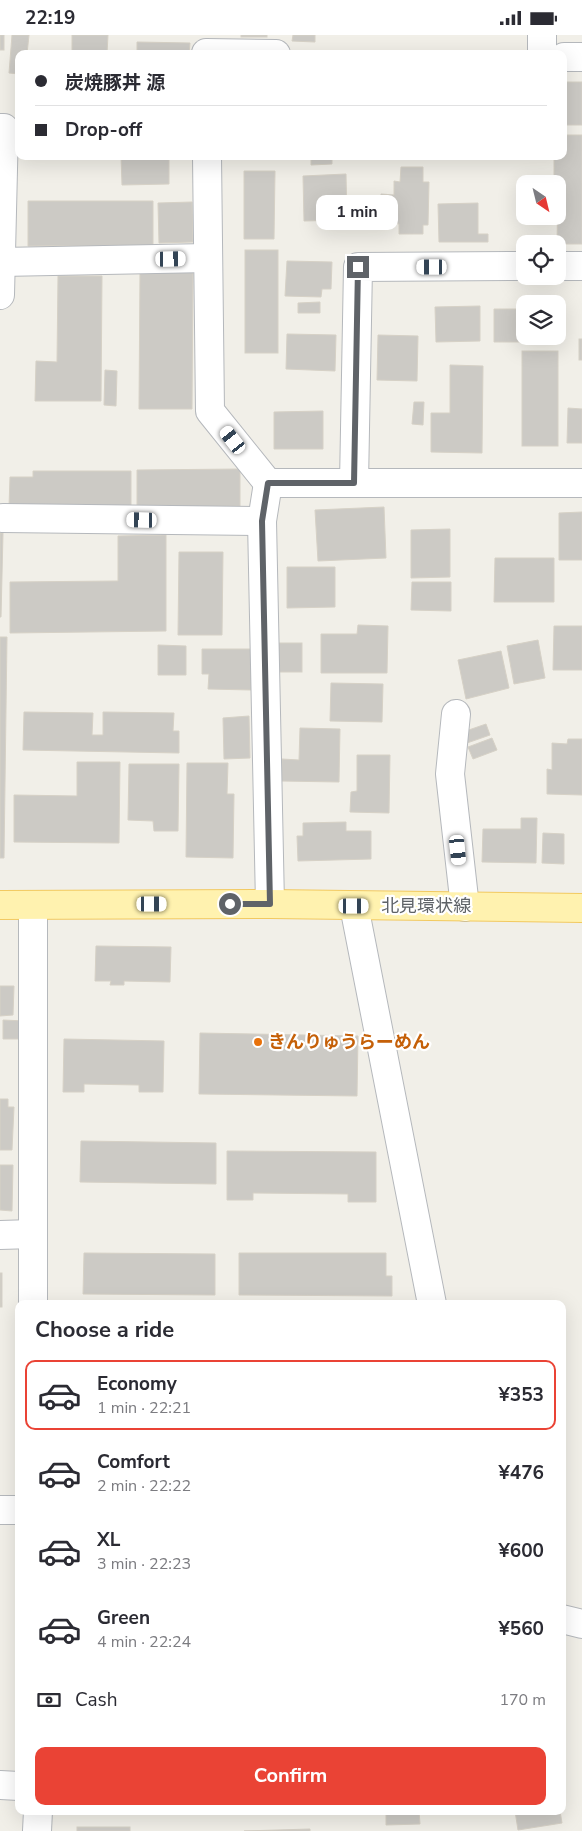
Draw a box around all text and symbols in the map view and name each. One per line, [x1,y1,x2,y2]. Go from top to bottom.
text: 22:19 [25,5,75,31]
text: 炭焼豚丼 源 [65,70,165,96]
text: Drop-off [65,117,142,143]
north arrow [516,175,566,225]
map controls [516,175,566,345]
callout: 1 min [317,195,399,229]
text: 1 min [336,201,378,223]
button: locate [516,235,566,285]
car [155,251,186,267]
route end [347,256,369,278]
car [417,260,447,275]
button: layers [516,295,566,345]
car [217,424,248,456]
car [126,512,157,528]
car [448,834,467,866]
route start [219,893,241,915]
street label: 北見環状線 [381,894,471,918]
car [137,897,167,912]
car [339,899,369,914]
place label: きんりゅうらーめん [268,1030,430,1054]
marker: きんりゅうらーめん [252,1036,264,1048]
text: Choose a ride [35,1315,174,1345]
text: Economy [97,1371,177,1397]
icon: car [37,1373,82,1418]
text: ¥353 [498,1382,544,1408]
text: 1 min · 22:21 [97,1397,191,1419]
text: Comfort [97,1449,170,1475]
icon: car [37,1451,82,1496]
text: ¥476 [498,1460,544,1486]
text: 2 min · 22:22 [97,1475,191,1497]
text: XL [97,1527,120,1553]
icon: car [37,1529,82,1574]
text: ¥600 [498,1538,544,1564]
text: 3 min · 22:23 [97,1553,191,1575]
text: Green [97,1605,150,1631]
icon: car [37,1607,82,1652]
text: ¥560 [498,1616,544,1642]
text: 4 min · 22:24 [97,1631,191,1653]
icon: cash [35,1686,63,1714]
text: Cash [75,1687,117,1713]
text: 170 m [499,1689,546,1711]
button: Confirm [35,1747,546,1805]

